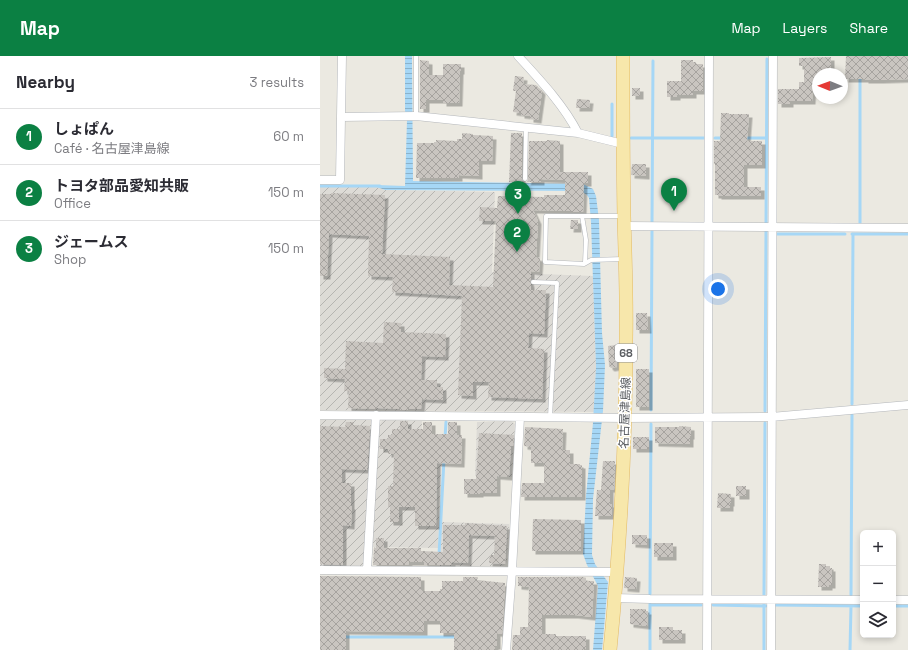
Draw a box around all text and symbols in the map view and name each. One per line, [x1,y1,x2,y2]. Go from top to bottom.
text: Map [20,16,60,41]
text: Map [731,19,761,37]
text: Layers [783,19,827,37]
text: Share [849,19,888,37]
north arrow [812,68,848,104]
text: Nearby [16,71,75,93]
text: 3 results [250,74,304,91]
text: しょぱん [54,119,114,138]
text: 1 [26,128,32,145]
text: 60 m [273,128,304,145]
text: Café · 名古屋津島線 [54,140,170,157]
text: トヨタ部品愛知共販 [54,176,189,195]
pin: 1 [661,178,687,211]
pin: 3 [505,181,531,214]
text: 2 [25,184,33,201]
text: 150 m [268,184,304,201]
text: Office [54,195,91,212]
pin: 2 [504,219,530,252]
text: ジェームス [54,232,129,251]
text: 3 [25,240,33,257]
text: 150 m [268,240,304,257]
text: Shop [54,251,86,268]
your location [708,279,728,299]
road number: 68 [615,344,637,362]
street label: 名古屋津島線 [616,377,634,449]
map controls [860,530,896,638]
button: + [860,530,896,566]
button: − [860,566,896,602]
button: layers [860,602,896,638]

